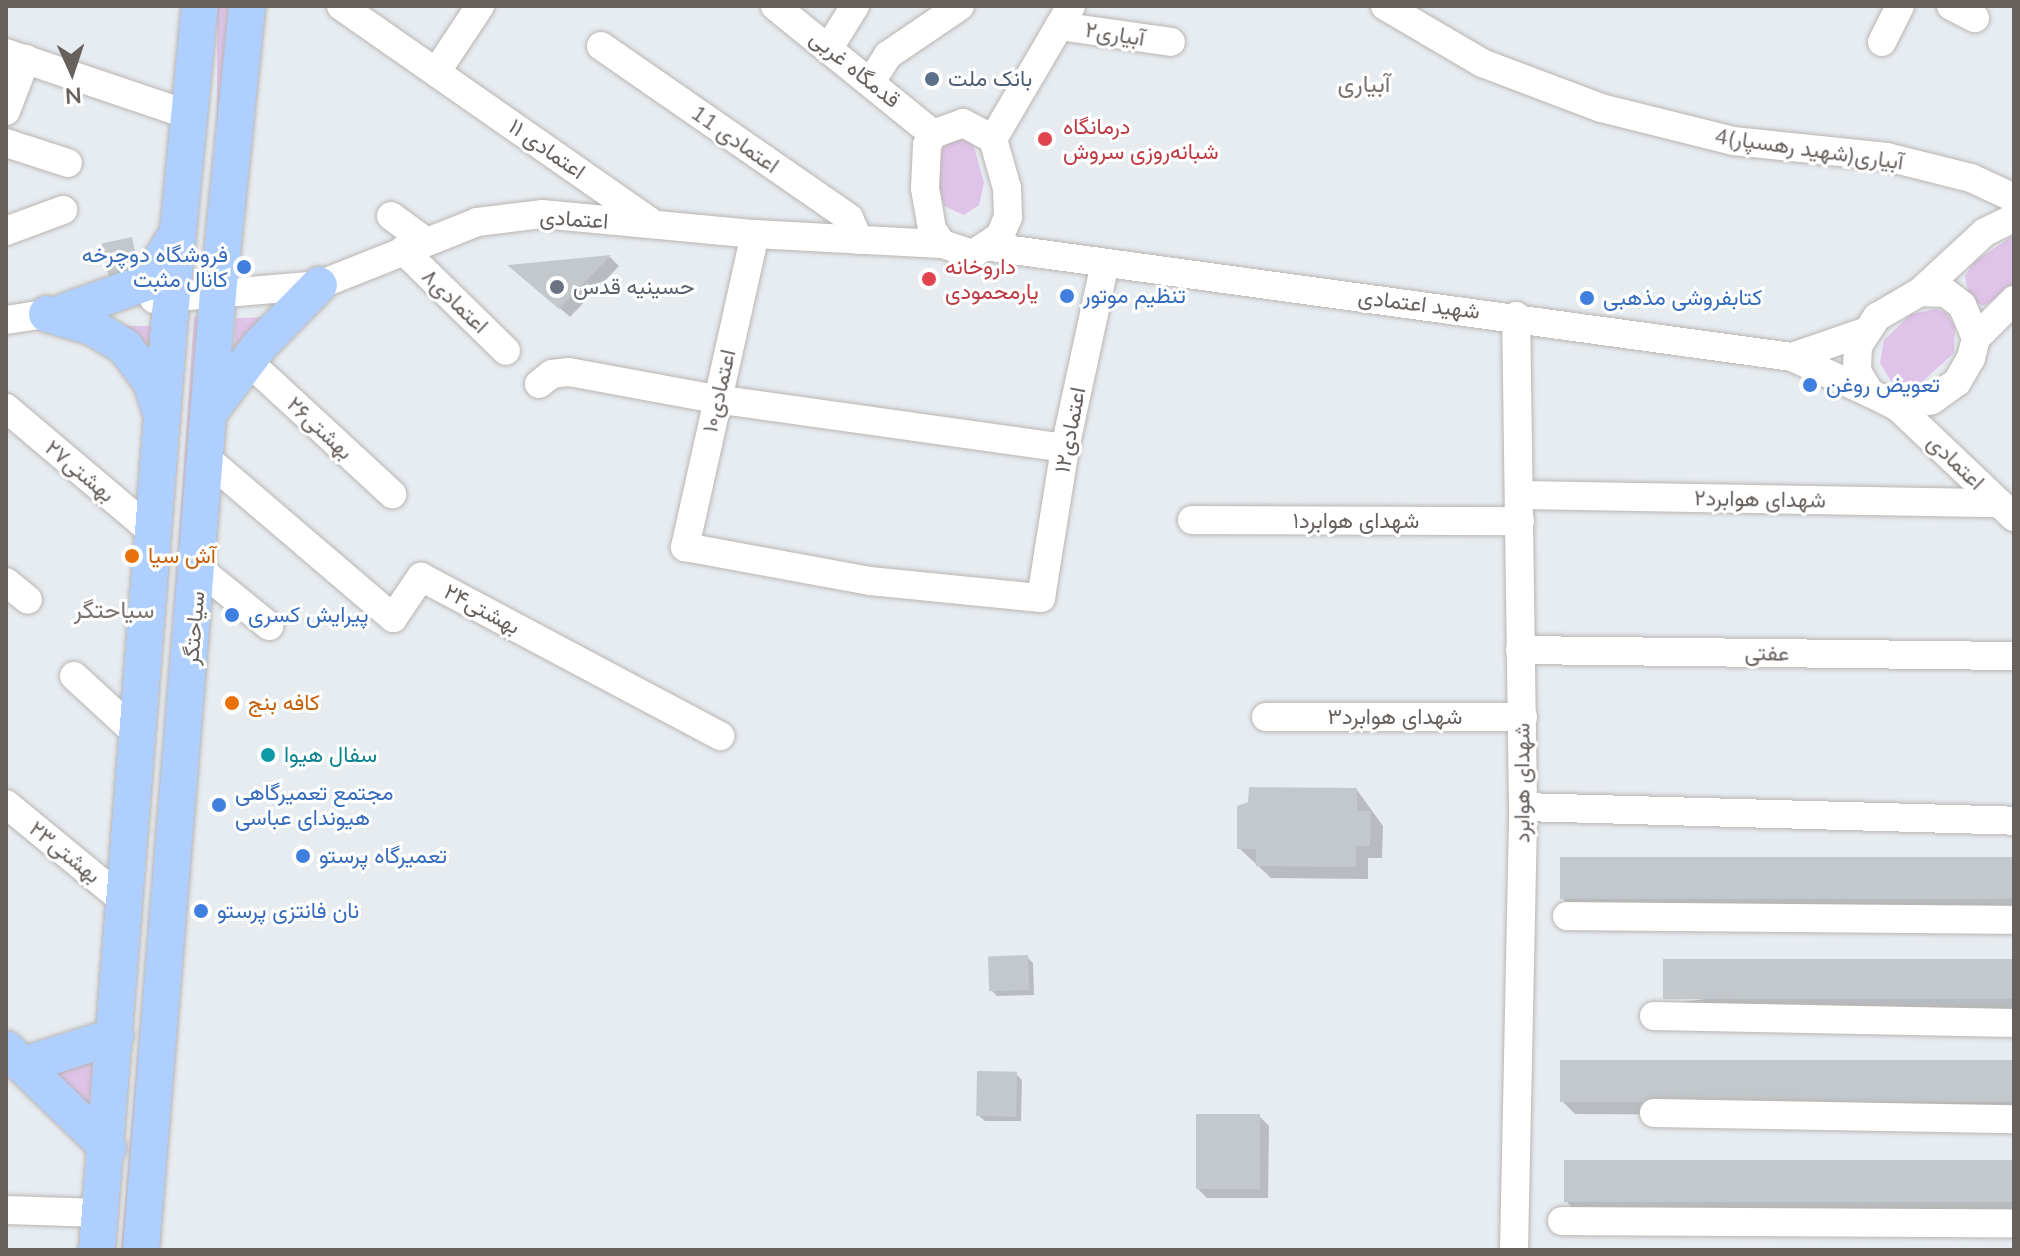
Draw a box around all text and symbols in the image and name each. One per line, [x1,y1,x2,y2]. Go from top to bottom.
street label: آبیاری۲ [1083,16,1147,52]
street label: قدمگاه غربی [804,25,906,113]
north arrow [32,32,112,112]
place label: بانک ملت [948,66,1032,92]
marker: بانک ملت [923,70,941,88]
district label: آبیاری [1338,70,1390,98]
text: N [64,82,82,110]
street label: 11 اعتمادی [686,99,784,179]
street label: ۱۱ اعتمادی [504,113,590,185]
place label: درمانگاه شبانه‌روزی سروش [1063,113,1218,164]
street label: 4آبیاری(شهید رهسپار) [1713,123,1905,175]
marker: درمانگاه شبانه‌روزی سروش [1034,128,1056,150]
street label: اعتمادی [539,203,609,235]
place label: فروشگاه دوچرخه کانال مثبت [82,241,228,292]
place label: داروخانه یارمحمودی [945,253,1039,304]
marker: فروشگاه دوچرخه کانال مثبت [235,258,253,276]
street label: اعتمادی۸ [416,263,494,339]
marker: داروخانه یارمحمودی [920,270,938,288]
place label: حسینیه قدس [573,274,695,300]
marker: حسینیه قدس [548,278,566,296]
place label: تنظیم موتور [1083,283,1186,309]
street label: شهید اعتمادی [1357,283,1481,325]
place label: کتابفروشی مذهبی [1603,285,1762,311]
marker: تنظیم موتور [1058,287,1076,305]
marker: کتابفروشی مذهبی [1578,289,1596,307]
street label: اعتمادی۱۰ [697,347,741,435]
place label: تعویض روغن [1826,372,1940,398]
marker: تعویض روغن [1801,376,1819,394]
street label: اعتمادی۱۲ [1049,385,1091,475]
street label: ۲۶بهشتی [282,391,358,465]
street label: اعتمادی [1922,429,1990,495]
street label: ۲۷بهشتی [40,434,120,508]
street label: شهدای هوابرد۲ [1694,485,1826,513]
street label: شهدای هوابرد۱ [1293,508,1419,534]
place label: آش سیا [148,543,216,569]
marker: آش سیا [123,547,141,565]
street label: ۲۴بهشتی [439,578,525,640]
street label: سیاحتگر [178,590,210,666]
district label: سیاحتگر [74,596,154,624]
place label: پیرایش کسری [248,602,369,628]
marker: پیرایش کسری [223,606,241,624]
street label: عفتی [1744,639,1790,667]
place label: کافه بنج [248,690,320,716]
marker: کافه بنج [223,694,241,712]
street label: ۳شهدای هوابرد [1328,704,1462,730]
street label: شهدای هوابرد [1509,723,1535,843]
place label: سفال هیوا [284,742,377,768]
marker: سفال هیوا [259,746,277,764]
place label: مجتمع تعمیرگاهی هیوندای عباسی [235,779,393,830]
marker: مجتمع تعمیرگاهی هیوندای عباسی [210,796,228,814]
street label: ۲۳بهشتی [24,815,106,889]
place label: تعمیرگاه پرستو [319,843,447,869]
marker: تعمیرگاه پرستو [294,847,312,865]
place label: نان فانتزی پرستو [217,898,359,924]
marker: نان فانتزی پرستو [192,902,210,920]

